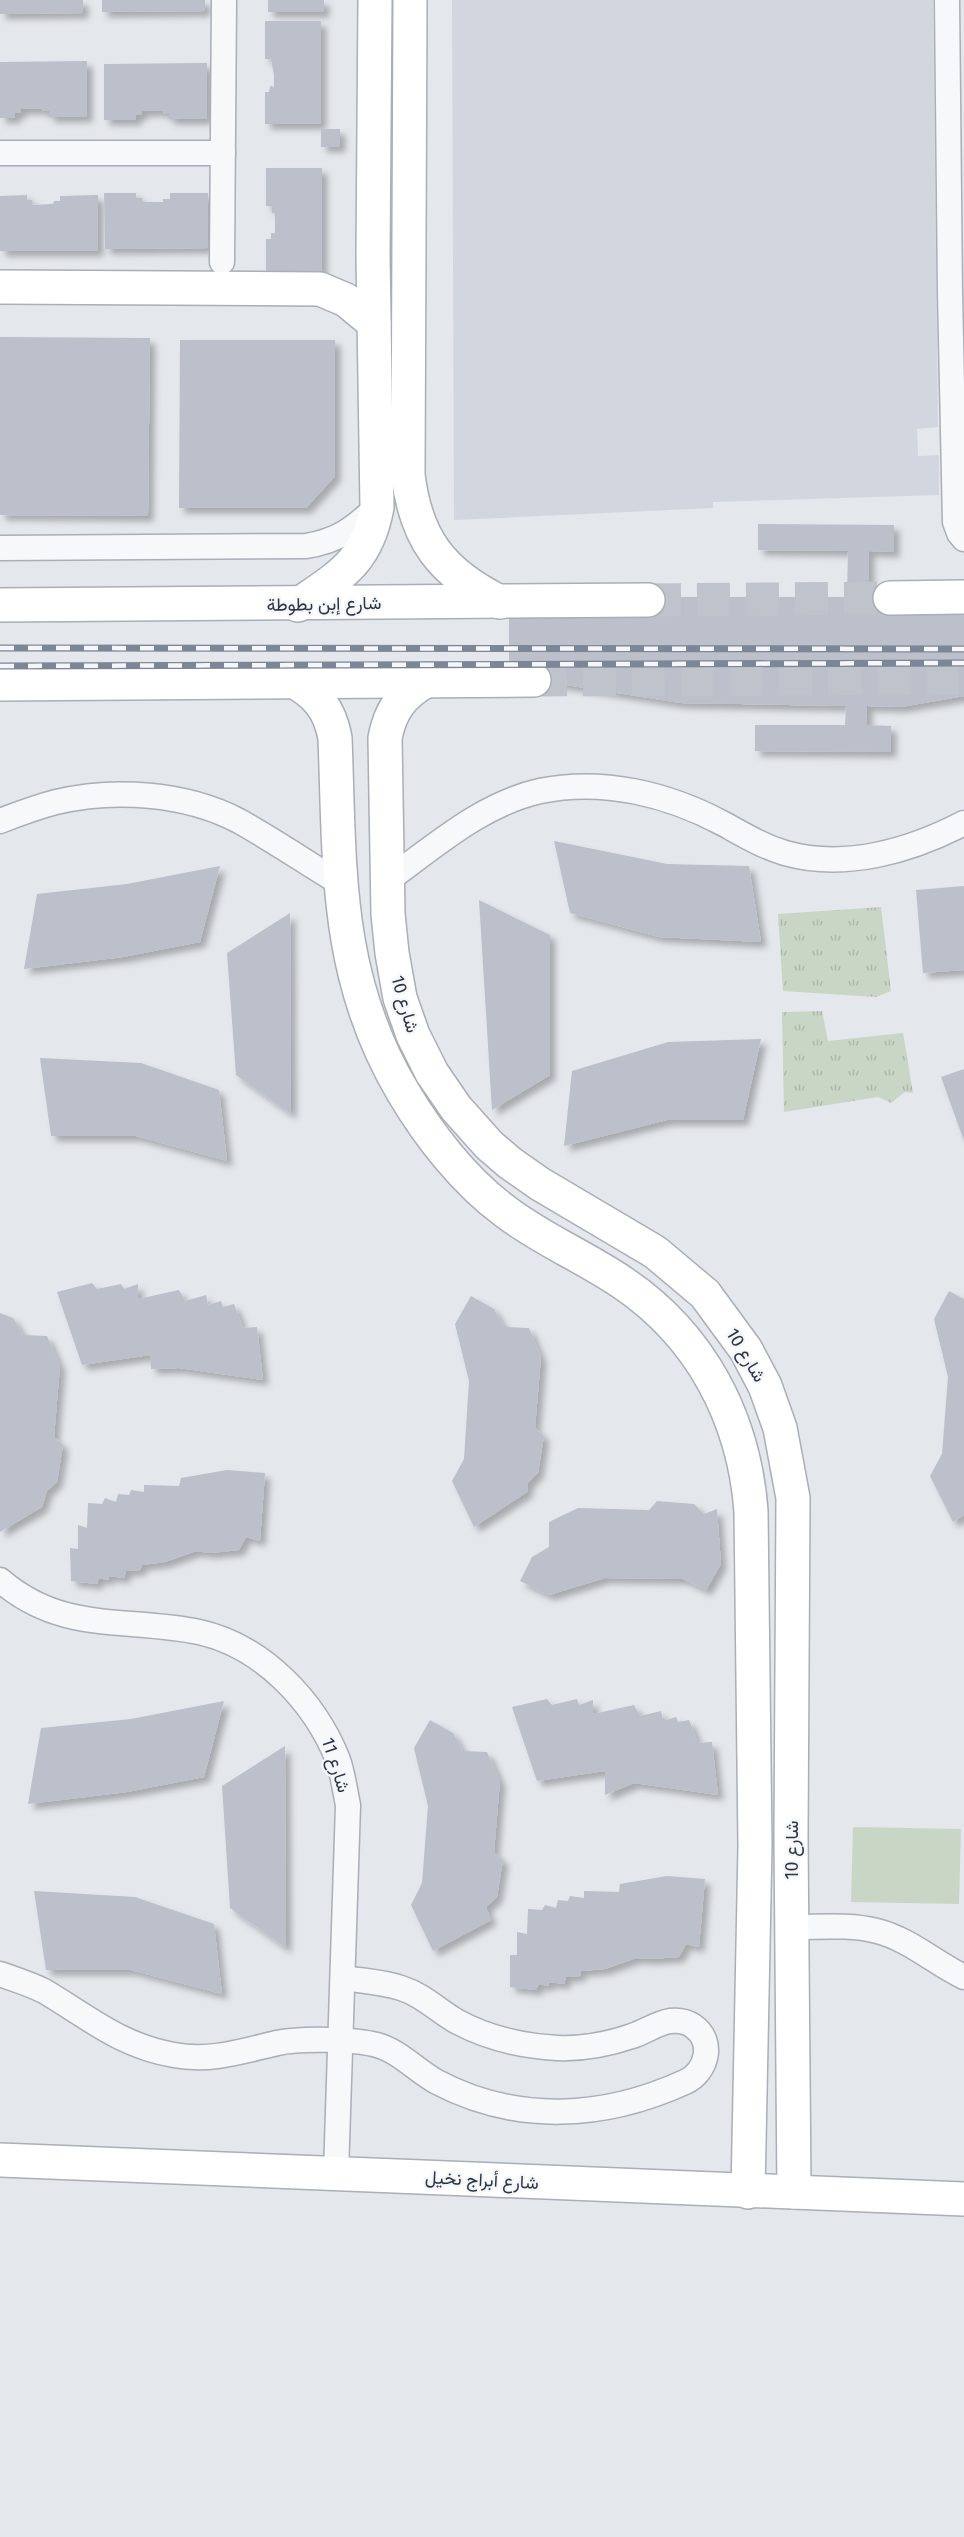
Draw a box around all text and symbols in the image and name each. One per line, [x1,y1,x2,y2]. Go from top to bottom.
street label: شارع إبن بطوطة [266,592,382,617]
street label: شارع 10 [385,973,424,1036]
street label: شارع 10 [721,1324,771,1386]
street label: شارع 11 [316,1735,355,1795]
street label: شارع 10 [781,1821,804,1879]
street label: شارع أبراج نخيل [425,2166,539,2195]

